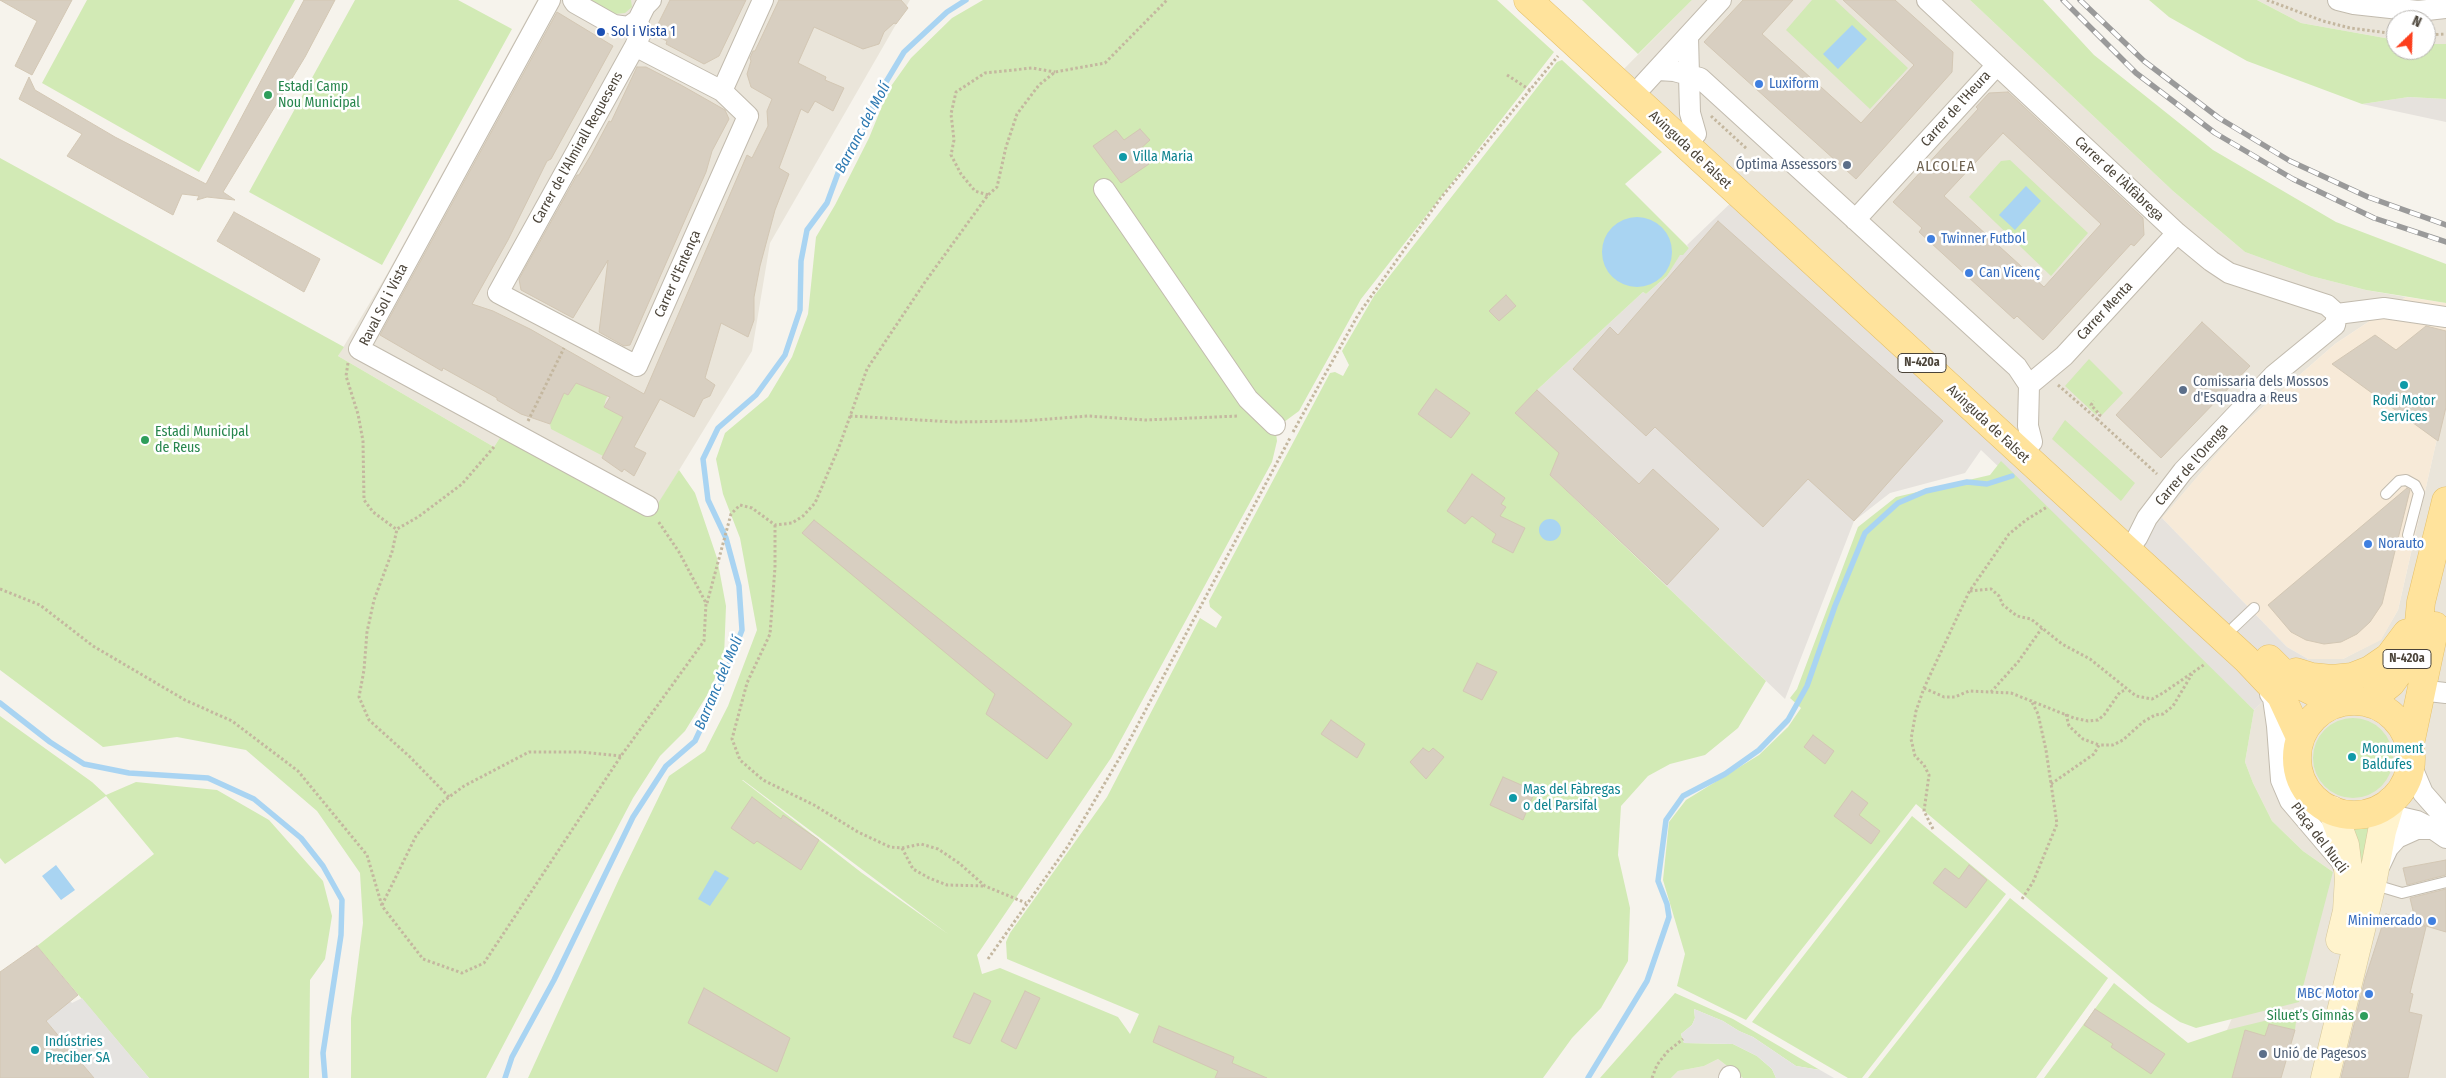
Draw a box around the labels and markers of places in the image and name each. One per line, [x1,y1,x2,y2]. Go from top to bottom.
place label: Sol i Vista 1 [611,24,676,40]
marker: Sol i Vista 1 [595,26,607,38]
place label: Luxiform [1769,76,1819,92]
marker: Luxiform [1753,78,1765,90]
place label: Estadi Camp Nou Municipal [278,79,360,111]
marker: Estadi Camp Nou Municipal [262,89,274,101]
place label: Villa Maria [1133,149,1193,165]
marker: Villa Maria [1117,151,1129,163]
place label: Óptima Assessors [1736,157,1837,173]
marker: Óptima Assessors [1841,159,1853,171]
place label: Twinner Futbol [1941,231,2026,247]
marker: Twinner Futbol [1925,233,1937,245]
place label: Can Vicenç [1979,265,2040,281]
marker: Can Vicenç [1963,267,1975,279]
place label: Comissaria dels Mossos d'Esquadra a Reus [2193,374,2328,407]
marker: Rodi Motor Services [2398,379,2410,391]
marker: Comissaria dels Mossos d'Esquadra a Reus [2177,384,2189,396]
place label: Rodi Motor Services [2372,393,2436,426]
place label: Estadi Municipal de Reus [155,424,249,457]
marker: Estadi Municipal de Reus [139,434,151,446]
place label: Norauto [2378,536,2424,552]
marker: Norauto [2362,538,2374,550]
place label: Monument Baldufes [2362,741,2424,774]
marker: Monument Baldufes [2346,751,2358,763]
place label: Mas del Fàbregas o del Parsifal [1523,782,1620,814]
marker: Mas del Fàbregas o del Parsifal [1507,792,1519,804]
place label: Minimercado [2348,913,2422,929]
marker: Minimercado [2426,915,2438,927]
place label: MBC Motor [2297,986,2359,1002]
marker: MBC Motor [2363,988,2375,1000]
place label: Siluet’s Gimnàs [2267,1008,2354,1024]
marker: Siluet’s Gimnàs [2358,1010,2370,1022]
place label: Indústries Preciber SA [45,1034,110,1066]
marker: Indústries Preciber SA [29,1044,41,1056]
place label: Unió de Pagesos [2273,1046,2366,1062]
marker: Unió de Pagesos [2257,1048,2269,1060]

